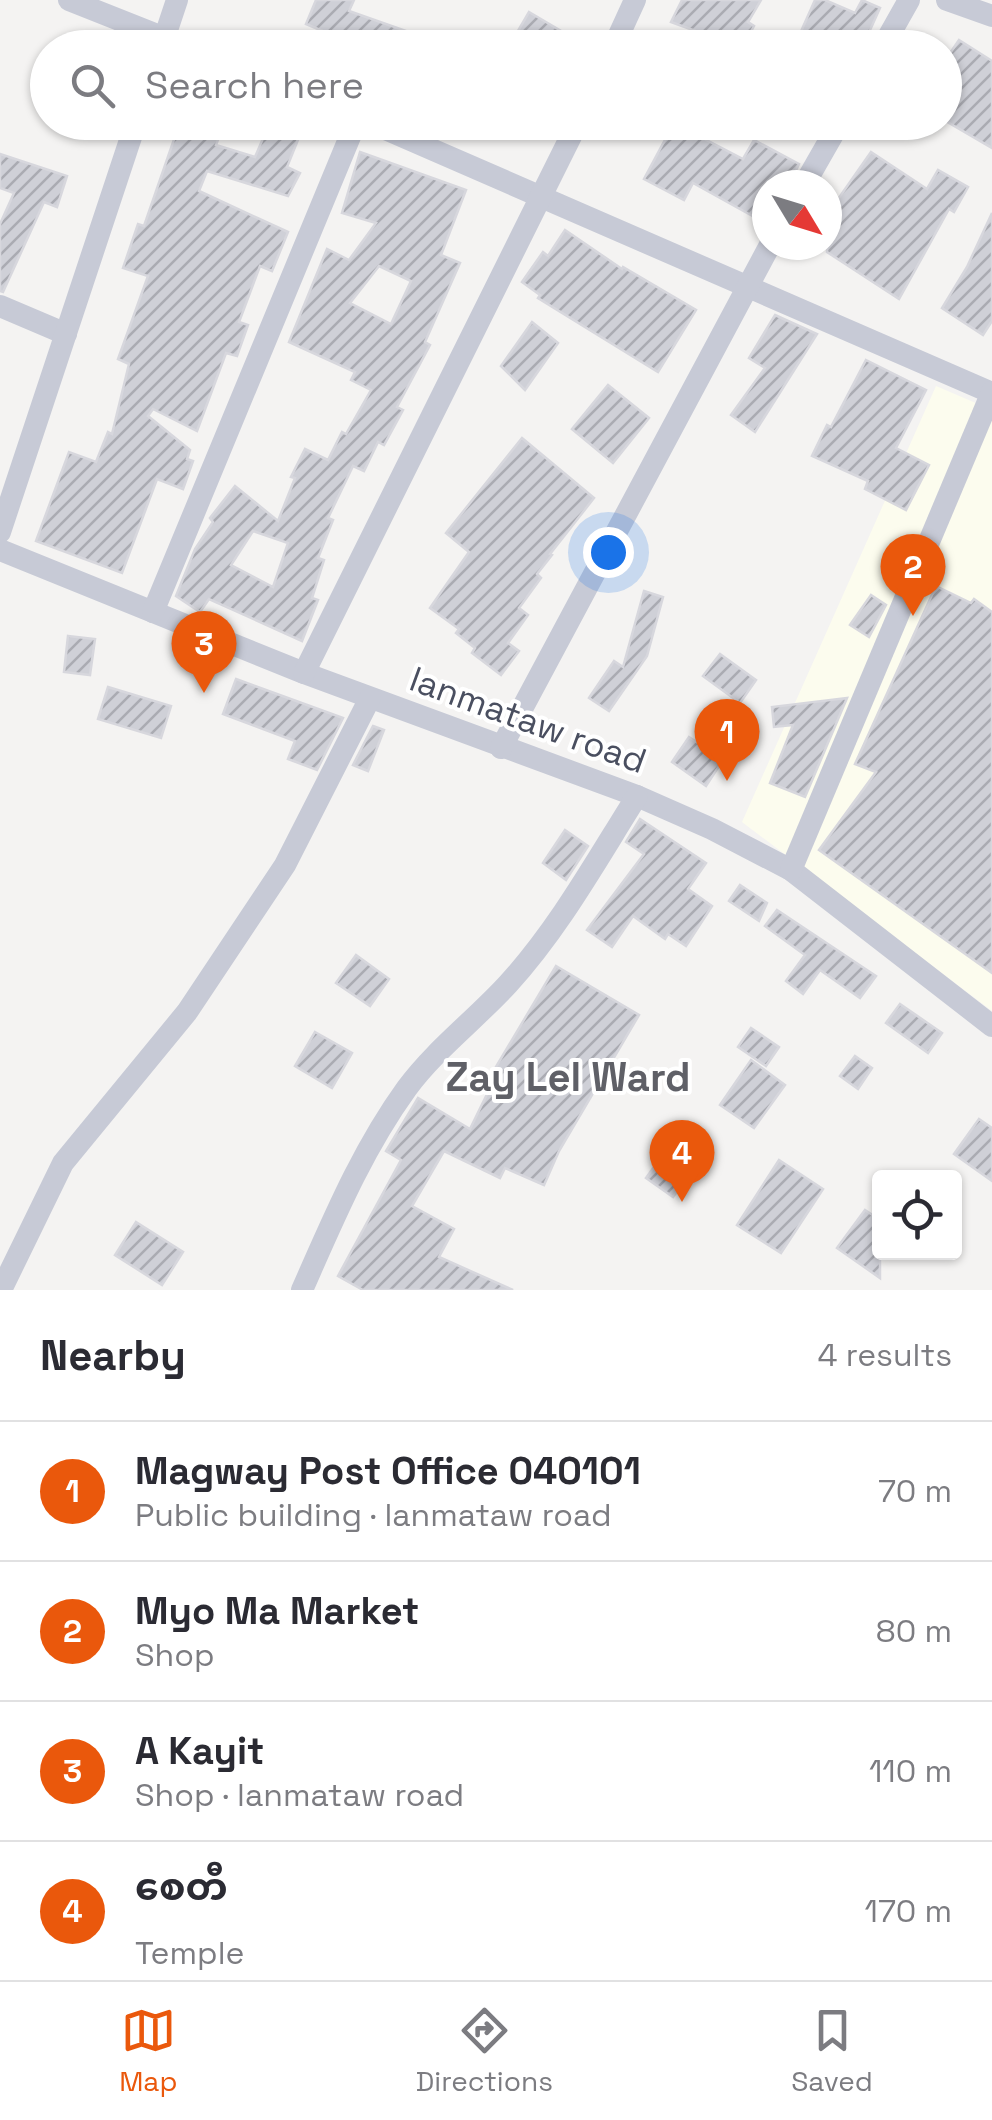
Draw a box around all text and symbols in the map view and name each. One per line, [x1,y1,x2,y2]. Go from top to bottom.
search box [30,30,962,140]
icon: search [65,58,120,113]
text: Search here [145,61,364,109]
north arrow [752,170,842,260]
your location [583,527,634,578]
pin: 2 [880,534,946,616]
pin: 3 [172,610,236,693]
street label: lanmataw road [404,657,652,783]
pin: 1 [694,698,760,781]
district label: Zay Lel Ward [445,1052,691,1103]
pin: 4 [650,1120,714,1202]
map controls [872,1170,962,1260]
button: locate [872,1170,962,1260]
text: Nearby [40,1329,186,1382]
text: 4 results [817,1335,952,1375]
text: Magway Post Office 040101 [135,1447,641,1495]
text: 1 [65,1471,80,1511]
text: 70 m [878,1471,952,1511]
text: Public building · lanmataw road [135,1495,612,1535]
text: Myo Ma Market [135,1587,419,1635]
text: 2 [63,1611,82,1651]
text: 80 m [876,1611,952,1651]
text: Shop [135,1635,215,1675]
text: A Kayit [135,1727,264,1775]
text: 3 [63,1751,82,1791]
text: 110 m [869,1751,952,1791]
text: Shop · lanmataw road [135,1775,464,1815]
text: စေတီ [135,1863,228,1911]
text: 4 [62,1891,83,1931]
text: 170 m [865,1891,952,1931]
text: Temple [135,1933,244,1973]
tab: Map [119,2003,177,2099]
tab: Directions [416,2003,553,2099]
tab: Saved [791,2003,873,2099]

